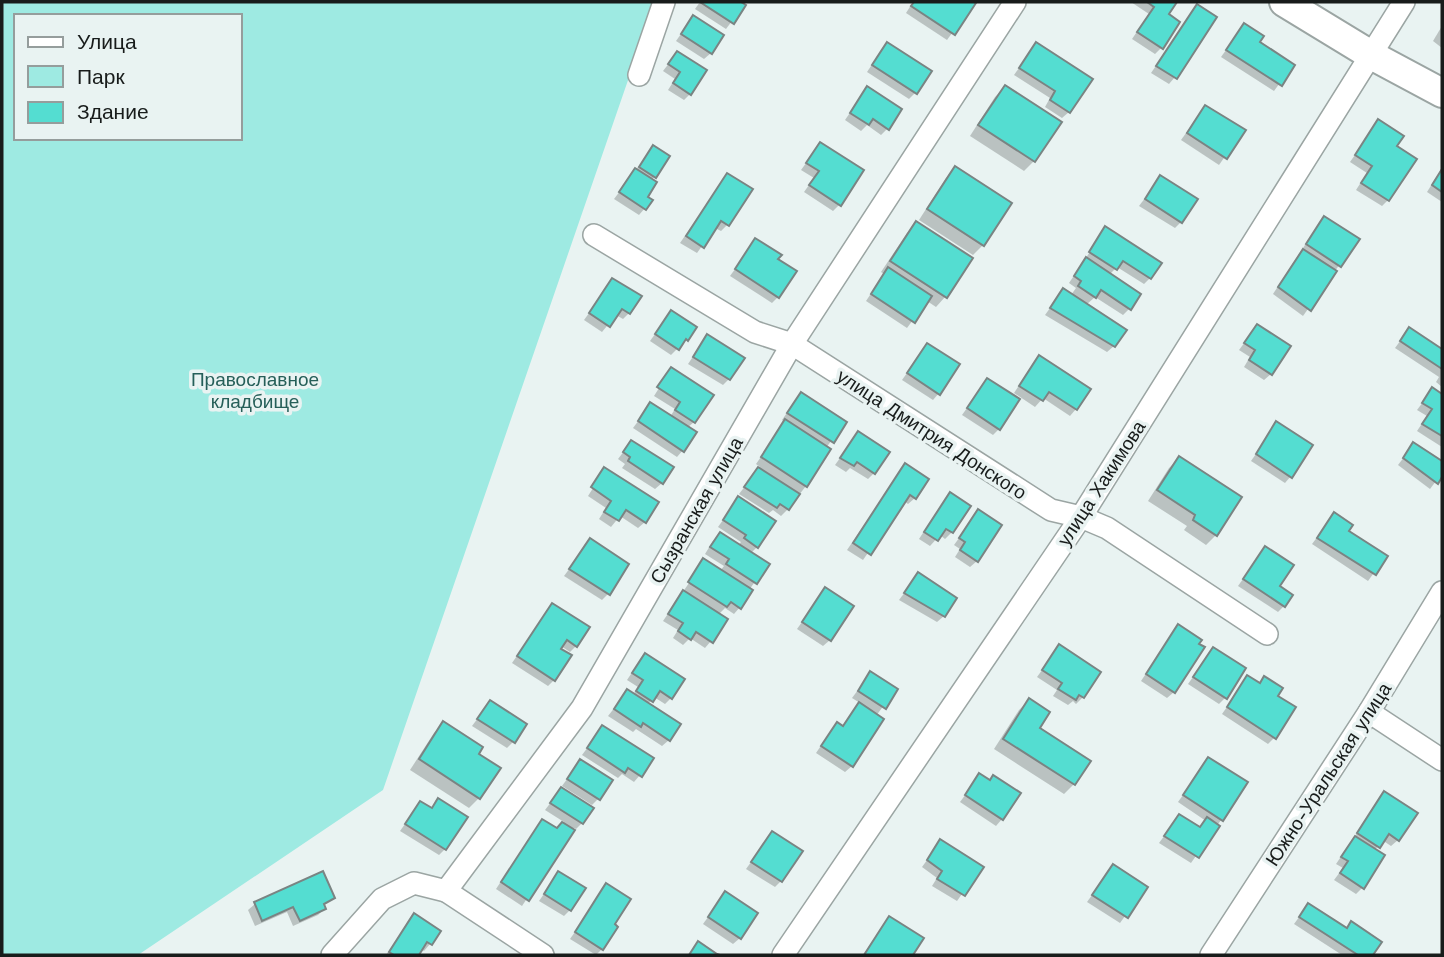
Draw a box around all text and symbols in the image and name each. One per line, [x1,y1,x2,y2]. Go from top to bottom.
legend [14,14,242,140]
text: Улица [77,29,137,54]
text: Парк [77,64,125,89]
text: Здание [77,99,149,124]
street label: улица Дмитрия Донского [832,364,1031,504]
park label: Православное кладбище [191,368,319,413]
street label: улица Хакимова [1052,416,1151,550]
street label: Сызранская улица [645,432,748,588]
street label: Южно-Уральская улица [1261,678,1397,870]

